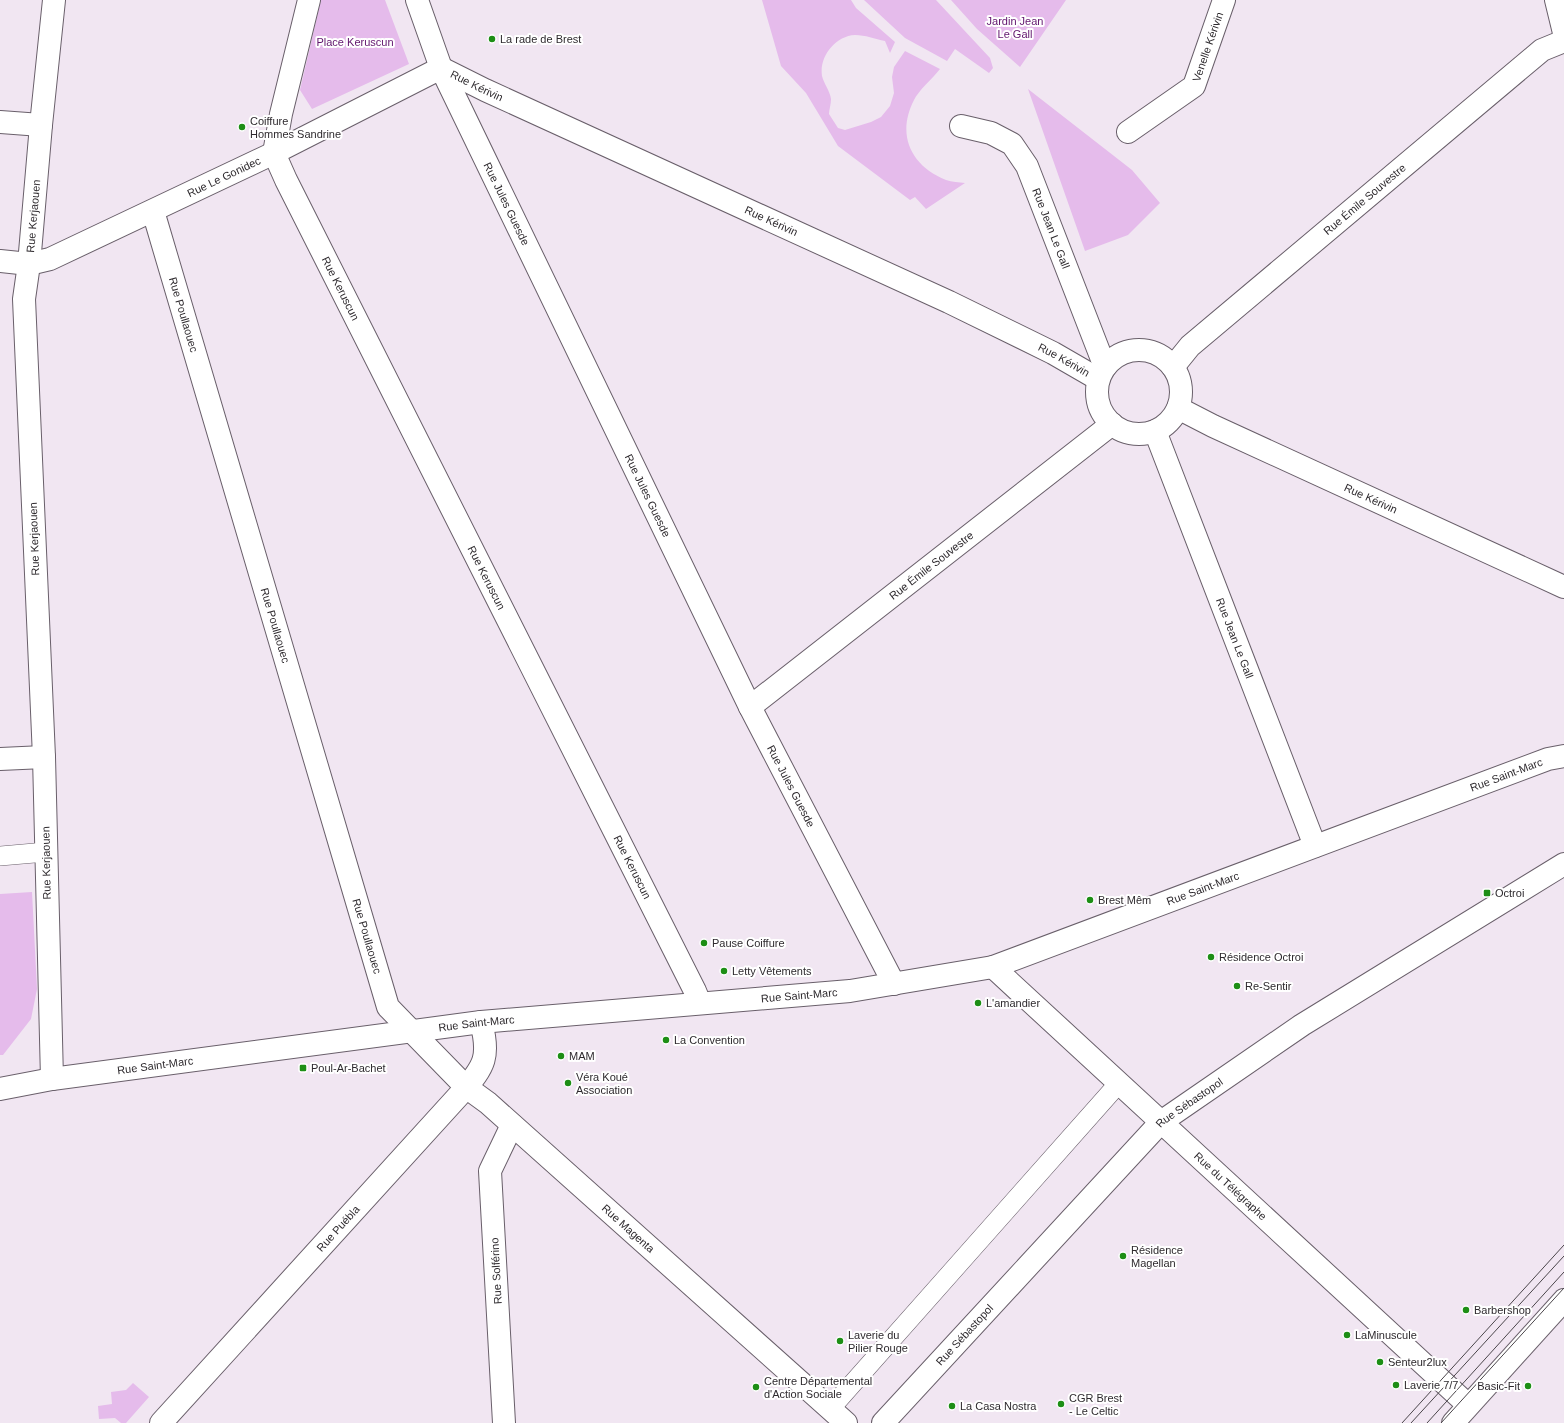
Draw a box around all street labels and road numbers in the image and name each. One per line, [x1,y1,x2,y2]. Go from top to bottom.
street label: Venelle Kérivin [1190,10,1225,83]
street label: Rue Kérivin [449,68,505,103]
street label: Rue Le Gonidec [185,154,263,199]
street label: Rue Jules Guesde [482,160,532,247]
street label: Rue Émile Souvestre [1321,161,1408,237]
street label: Rue Kerjaouen [24,179,42,253]
street label: Rue Jean Le Gall [1030,186,1072,270]
street label: Rue Kérivin [743,204,800,238]
street label: Rue Keruscun [320,255,362,322]
street label: Rue Poullaouec [167,276,200,354]
street label: Rue Kérivin [1036,341,1092,379]
street label: Rue Jules Guesde [623,452,673,539]
street label: Rue Kérivin [1342,481,1399,516]
street label: Rue Kerjaouen [27,502,41,576]
street label: Rue Émile Souvestre [887,529,976,602]
street label: Rue Keruscun [466,544,508,612]
street label: Rue Poullaouec [259,586,292,665]
street label: Rue Jean Le Gall [1214,596,1256,680]
street label: Rue Jules Guesde [765,743,817,829]
street label: Rue Saint-Marc [1468,755,1545,794]
street label: Rue Kerjaouen [39,826,53,900]
street label: Rue Keruscun [611,833,654,901]
street label: Rue Saint-Marc [1165,869,1241,907]
street label: Rue Poullaouec [350,897,384,976]
street label: Rue Saint-Marc [761,986,838,1004]
street label: Rue Saint-Marc [438,1013,515,1034]
street label: Rue Saint-Marc [116,1054,194,1076]
street label: Rue Sébastopol [1153,1075,1225,1130]
street label: Rue du Télégraphe [1192,1150,1269,1222]
street label: Rue Puébla [314,1202,362,1254]
street label: Rue Magenta [600,1202,658,1255]
street label: Rue Solférino [488,1237,504,1305]
street label: Rue Sébastopol [933,1302,995,1368]

